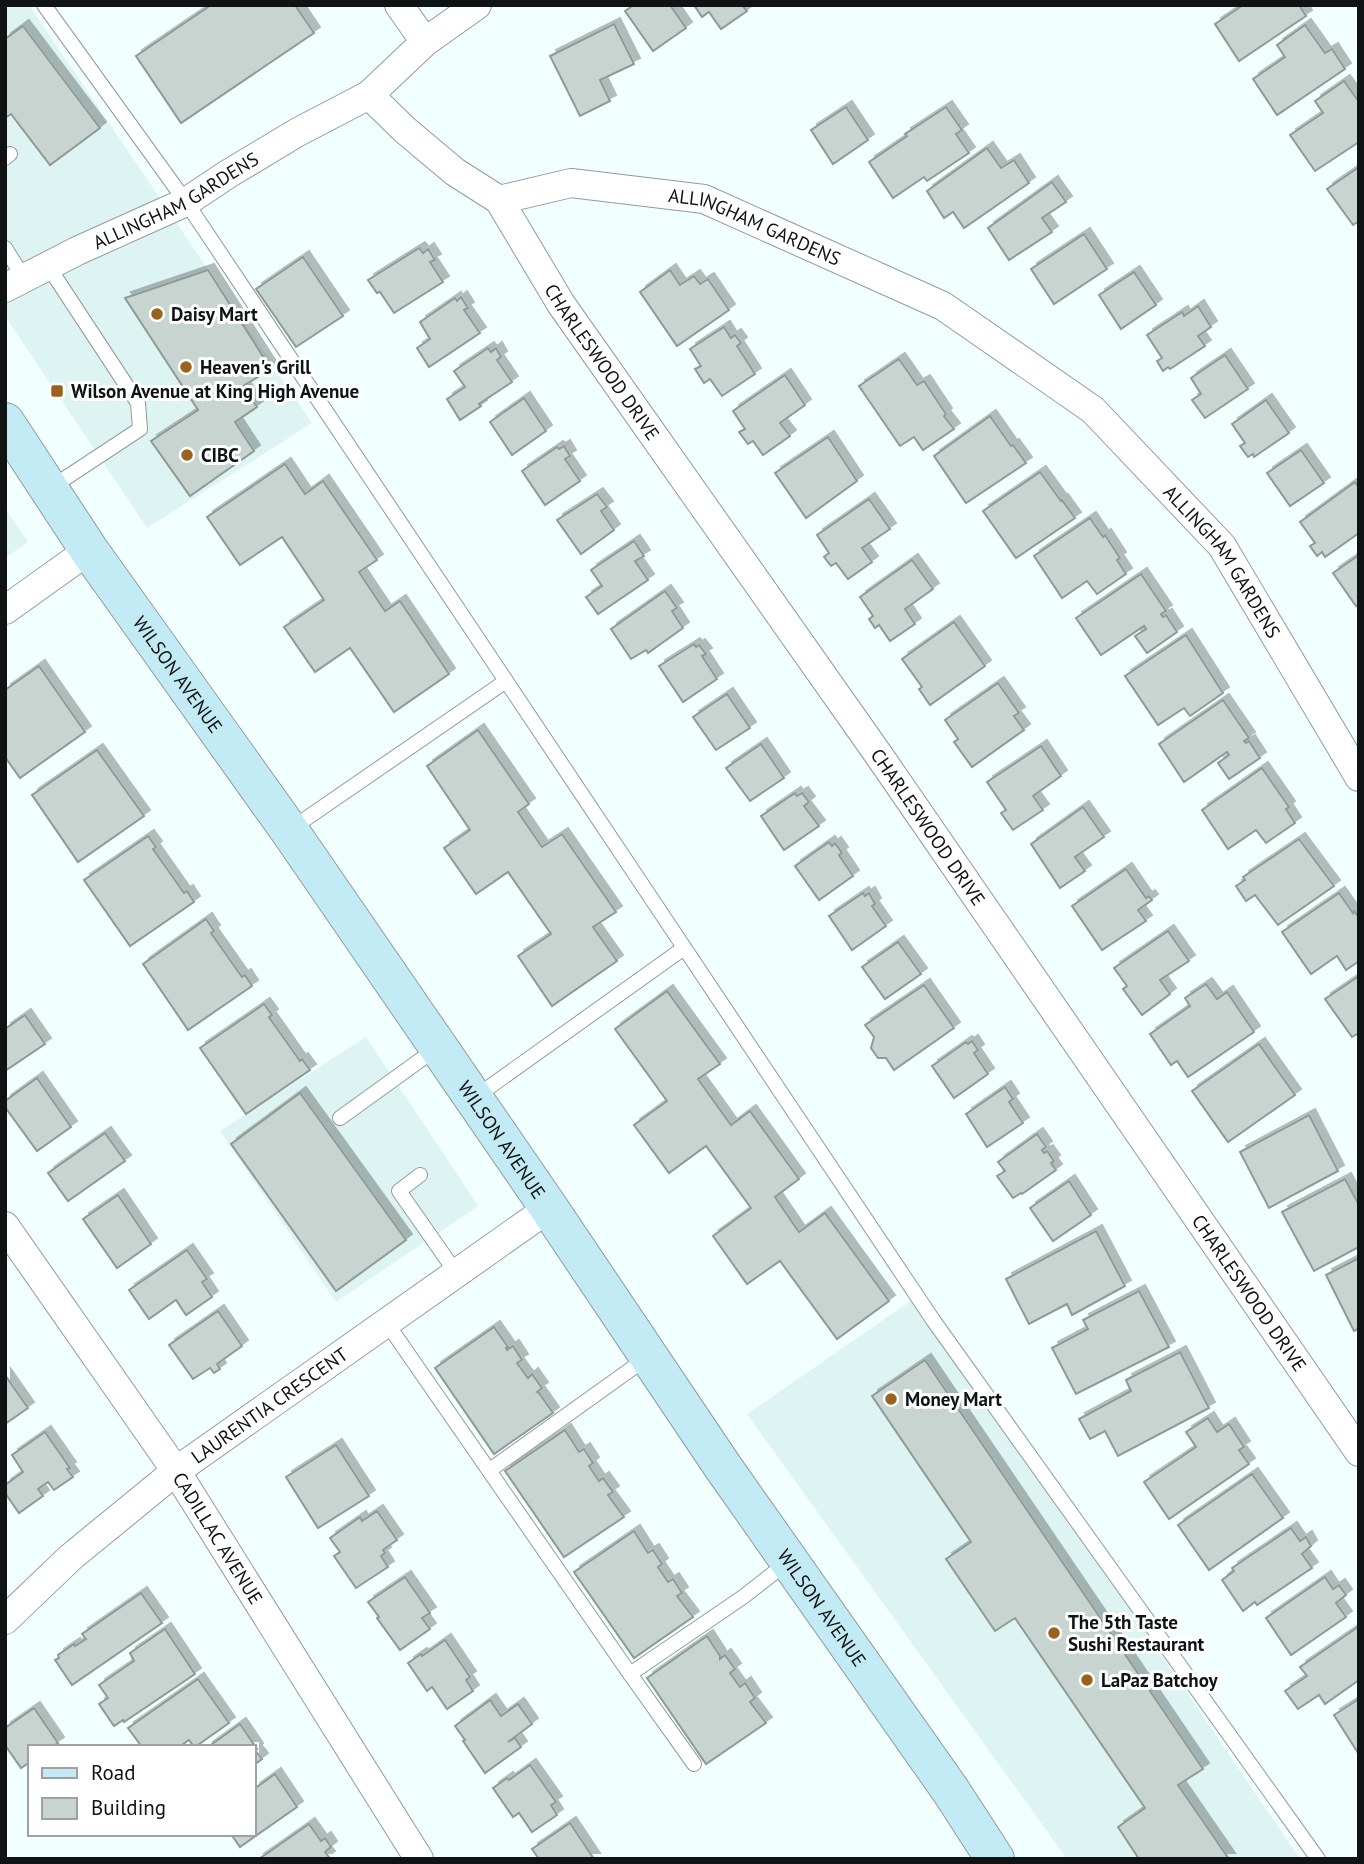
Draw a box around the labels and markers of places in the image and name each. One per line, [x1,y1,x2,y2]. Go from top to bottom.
place label: Daisy Mart [171,302,258,326]
marker: Daisy Mart [149,306,165,322]
place label: Heaven's Grill [200,355,311,379]
marker: Heaven's Grill [178,359,194,375]
place label: Wilson Avenue at King High Avenue [71,379,359,403]
marker: Wilson Avenue at King High Avenue [49,383,65,399]
place label: CIBC [201,443,239,467]
marker: CIBC [179,447,195,463]
place label: Money Mart [905,1387,1002,1411]
marker: Money Mart [883,1391,899,1407]
place label: The 5th Taste Sushi Restaurant [1068,1610,1205,1656]
marker: The 5th Taste Sushi Restaurant [1046,1625,1062,1641]
place label: LaPaz Batchoy [1101,1668,1219,1692]
marker: LaPaz Batchoy [1079,1672,1095,1688]

